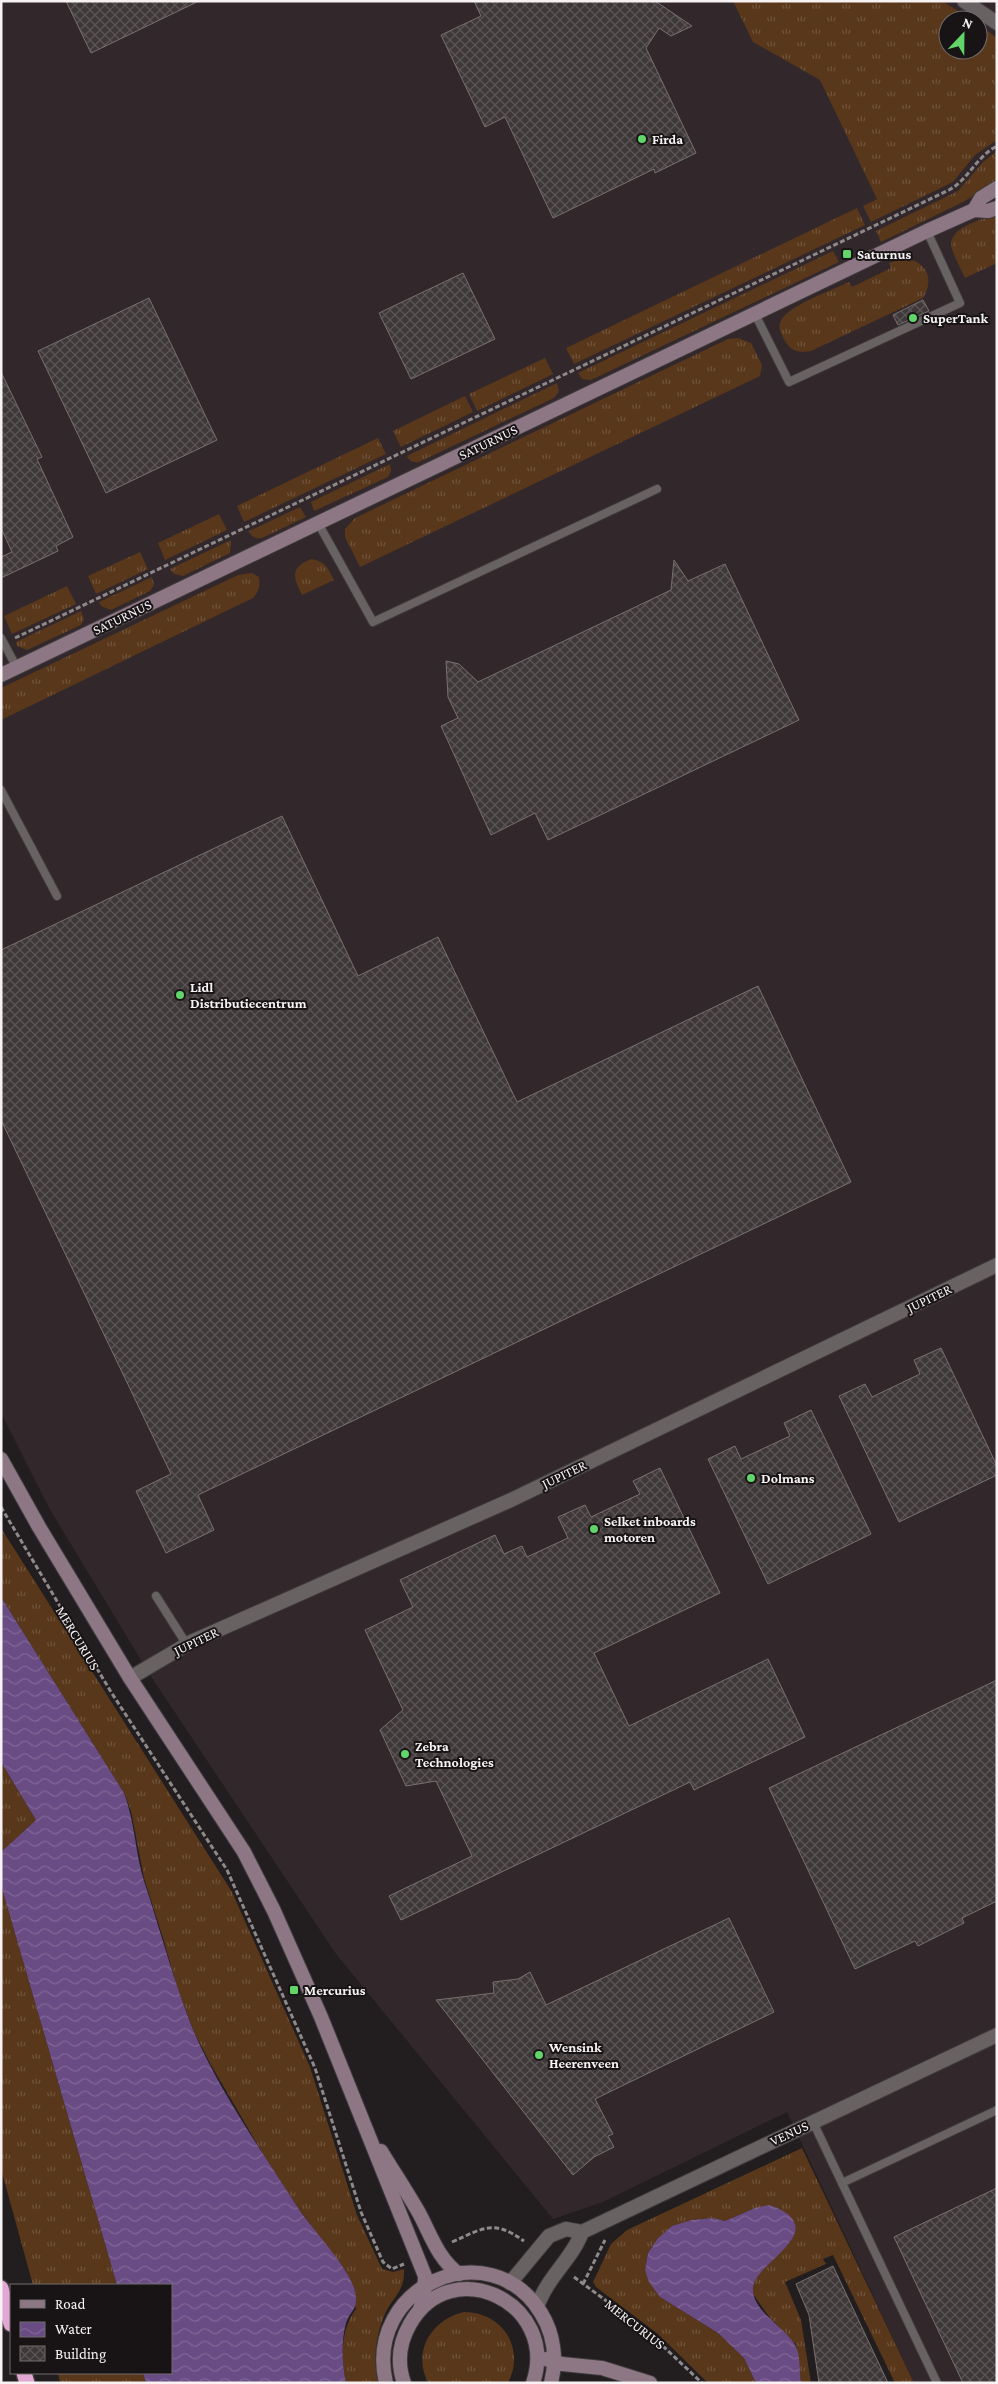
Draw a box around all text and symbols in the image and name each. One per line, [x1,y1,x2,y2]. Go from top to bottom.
north arrow [938,10,988,60]
text: N [960,14,976,32]
place label: Firda [652,131,683,147]
marker: Firda [636,133,648,145]
place label: Saturnus [857,246,911,262]
marker: Saturnus [841,248,853,260]
place label: SuperTank [923,310,989,326]
marker: SuperTank [907,312,919,324]
street label: SATURNUS [456,421,520,463]
street label: SATURNUS [90,596,154,638]
place label: Lidl Distributiecentrum [190,979,307,1011]
marker: Lidl Distributiecentrum [174,989,186,1001]
street label: JUPITER [902,1280,954,1316]
street label: JUPITER [537,1456,589,1492]
place label: Dolmans [761,1470,815,1486]
marker: Dolmans [745,1472,757,1484]
place label: Selket inboards motoren [604,1513,696,1545]
marker: Selket inboards motoren [588,1523,600,1535]
street label: MERCURIUS [53,1603,104,1673]
street label: JUPITER [169,1623,221,1659]
place label: Zebra Technologies [415,1738,494,1770]
marker: Zebra Technologies [399,1748,411,1760]
place label: Mercurius [304,1982,366,1998]
marker: Mercurius [288,1984,300,1996]
place label: Wensink Heerenveen [548,2039,619,2071]
marker: Wensink Heerenveen [533,2049,545,2061]
street label: VENUS [767,2117,811,2149]
legend [10,2284,172,2374]
text: Road [55,2296,86,2312]
street label: MERCURIUS [602,2296,669,2353]
text: Water [55,2321,92,2337]
text: Building [55,2346,106,2363]

